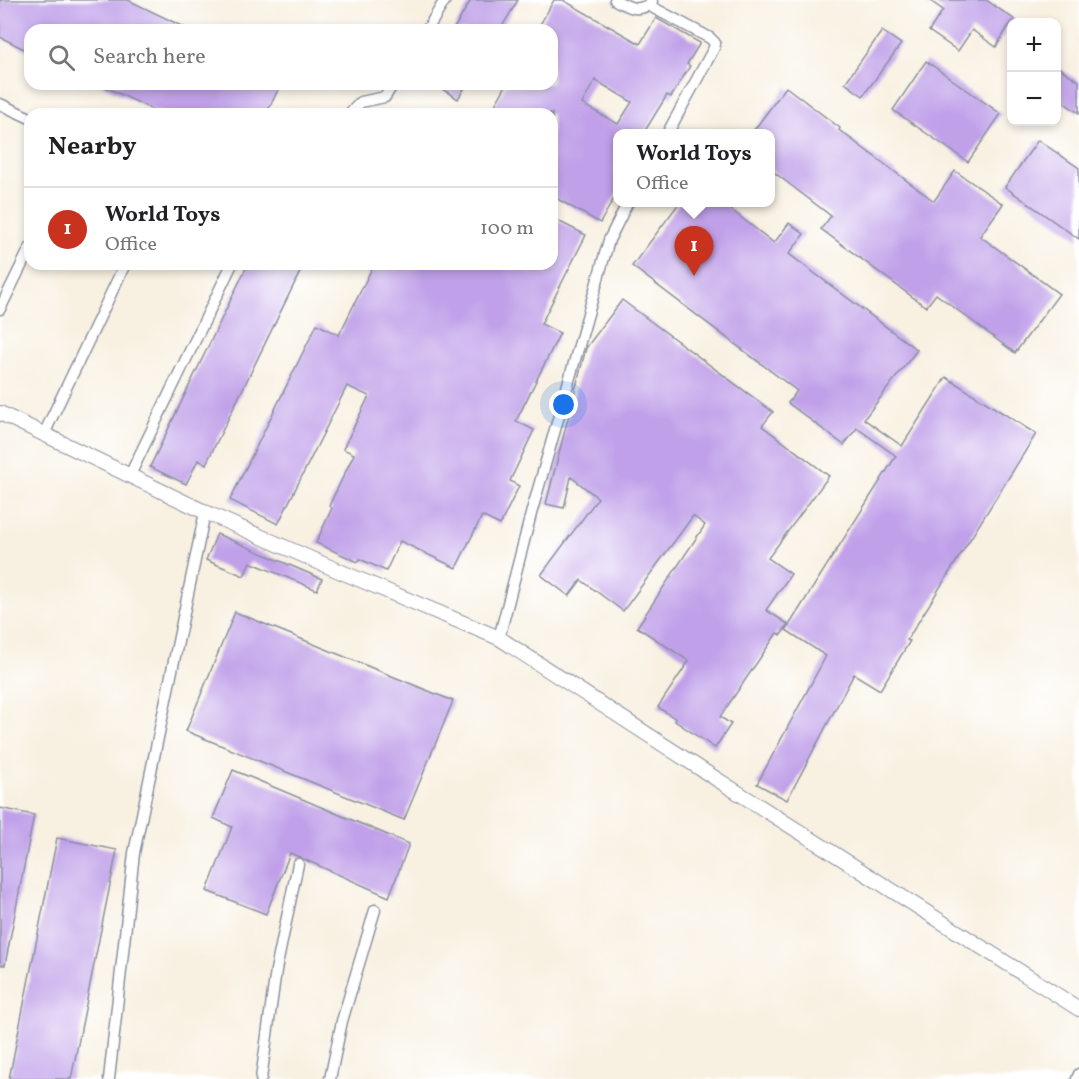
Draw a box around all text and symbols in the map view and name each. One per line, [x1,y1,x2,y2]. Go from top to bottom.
map controls [1007,18,1061,126]
button: + [1007,18,1061,72]
search box [24,24,558,90]
icon: search [45,41,78,74]
text: Search here [93,42,206,73]
button: − [1007,72,1061,126]
text: Nearby [48,129,137,165]
popup [613,129,775,207]
text: World Toys [636,139,752,170]
text: Office [636,170,688,198]
text: World Toys [105,200,220,231]
text: 1 [63,215,72,243]
text: 100 m [480,215,534,243]
pin: 1 [674,226,714,276]
text: Office [105,231,157,259]
your location [549,390,578,419]

